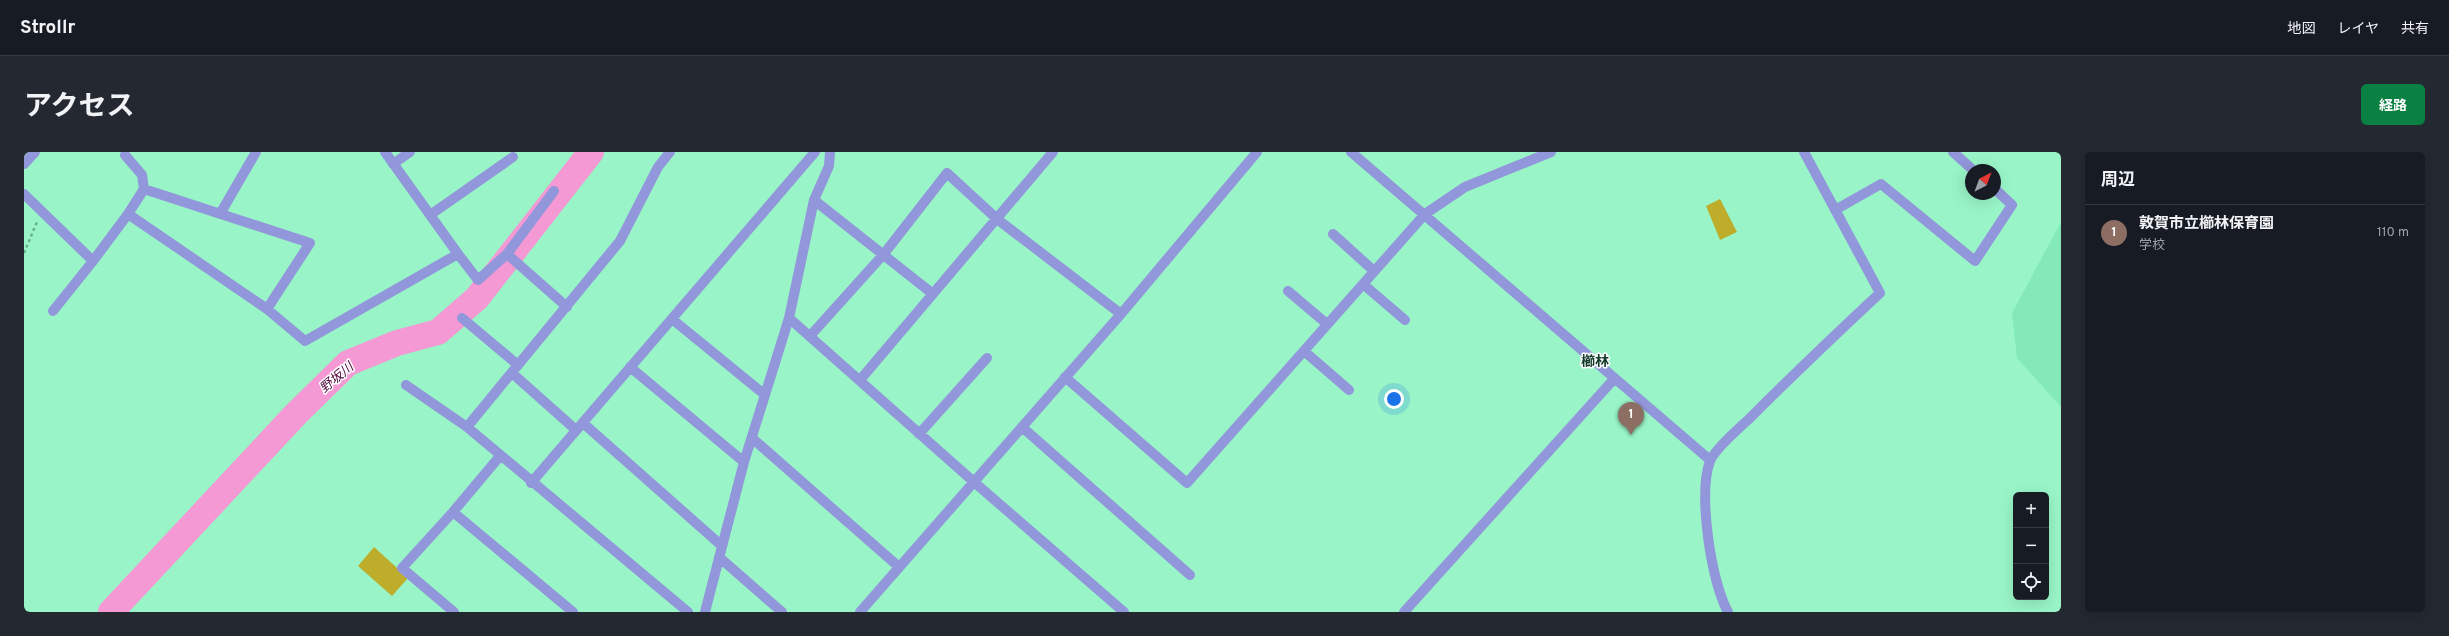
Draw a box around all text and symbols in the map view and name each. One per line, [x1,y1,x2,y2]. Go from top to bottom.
text: Strollr [20,16,75,40]
text: 地図 [2287,21,2315,38]
text: レイヤ [2337,21,2379,38]
text: 共有 [2401,21,2429,38]
button: 経路 [2361,84,2425,125]
text: アクセス [24,90,135,126]
north arrow [1965,164,2001,200]
text: 周辺 [2101,170,2135,192]
text: 敦賀市立櫛林保育園 [2139,215,2274,234]
text: 1 [2111,225,2117,241]
text: 110 m [2377,225,2409,241]
text: 学校 [2139,238,2165,254]
district label: 櫛林 [1581,354,1609,371]
water label: 野坂川 [317,359,359,397]
your location [1384,389,1404,409]
pin: 1 [1618,402,1644,435]
map controls [2013,492,2049,600]
button: + [2013,492,2049,528]
button: − [2013,528,2049,564]
button: locate [2013,564,2049,600]

